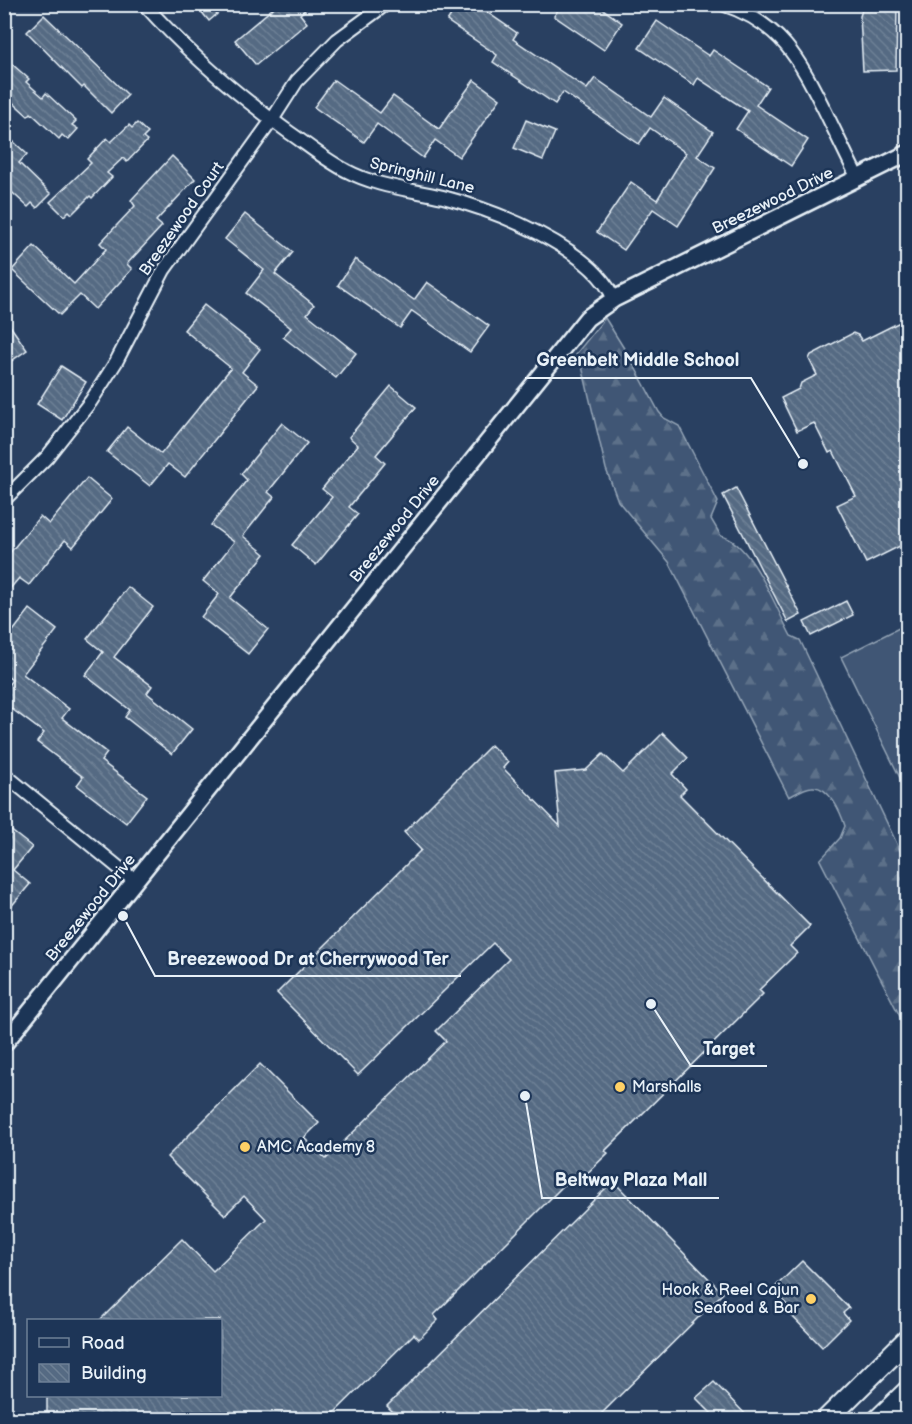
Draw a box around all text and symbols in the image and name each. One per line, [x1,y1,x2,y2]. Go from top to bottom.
street label: Springhill Lane [368,154,477,198]
street label: Breezewood Court [136,158,228,280]
street label: Breezewood Drive [709,163,837,239]
callout: Greenbelt Middle School [525,342,751,378]
text: Greenbelt Middle School [537,350,739,371]
street label: Breezewood Drive [346,471,444,586]
street label: Breezewood Drive [42,850,140,965]
callout: Breezewood Dr at Cherrywood Ter [155,940,461,976]
text: Breezewood Dr at Cherrywood Ter [167,949,450,970]
callout: Target [691,1030,767,1066]
text: Target [703,1039,755,1060]
place label: Marshalls [632,1078,702,1097]
marker: Marshalls [613,1080,627,1094]
place label: AMC Academy 8 [257,1138,375,1157]
marker: AMC Academy 8 [238,1140,252,1154]
callout: Beltway Plaza Mall [542,1162,719,1198]
text: Beltway Plaza Mall [555,1170,707,1191]
place label: Hook & Reel Cajun Seafood & Bar [662,1281,799,1318]
marker: Hook & Reel Cajun Seafood & Bar [804,1292,818,1306]
legend [27,1319,222,1397]
text: Road [81,1333,125,1354]
text: Building [81,1363,147,1384]

